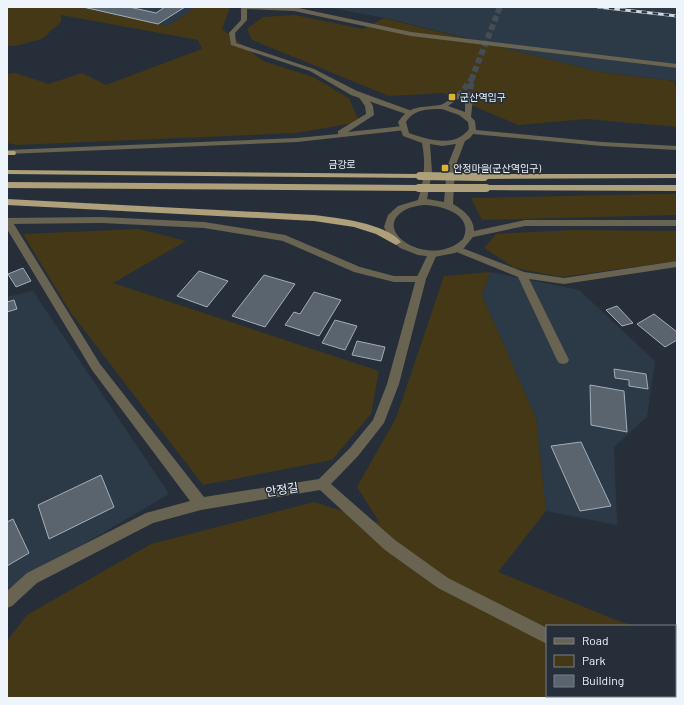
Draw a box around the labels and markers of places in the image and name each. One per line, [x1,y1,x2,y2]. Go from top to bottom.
place label: 군산역입구 [460,91,506,103]
marker: 군산역입구 [447,92,457,102]
place label: 안정마을(군산역입구) [453,162,541,174]
marker: 안정마을(군산역입구) [440,163,450,173]

